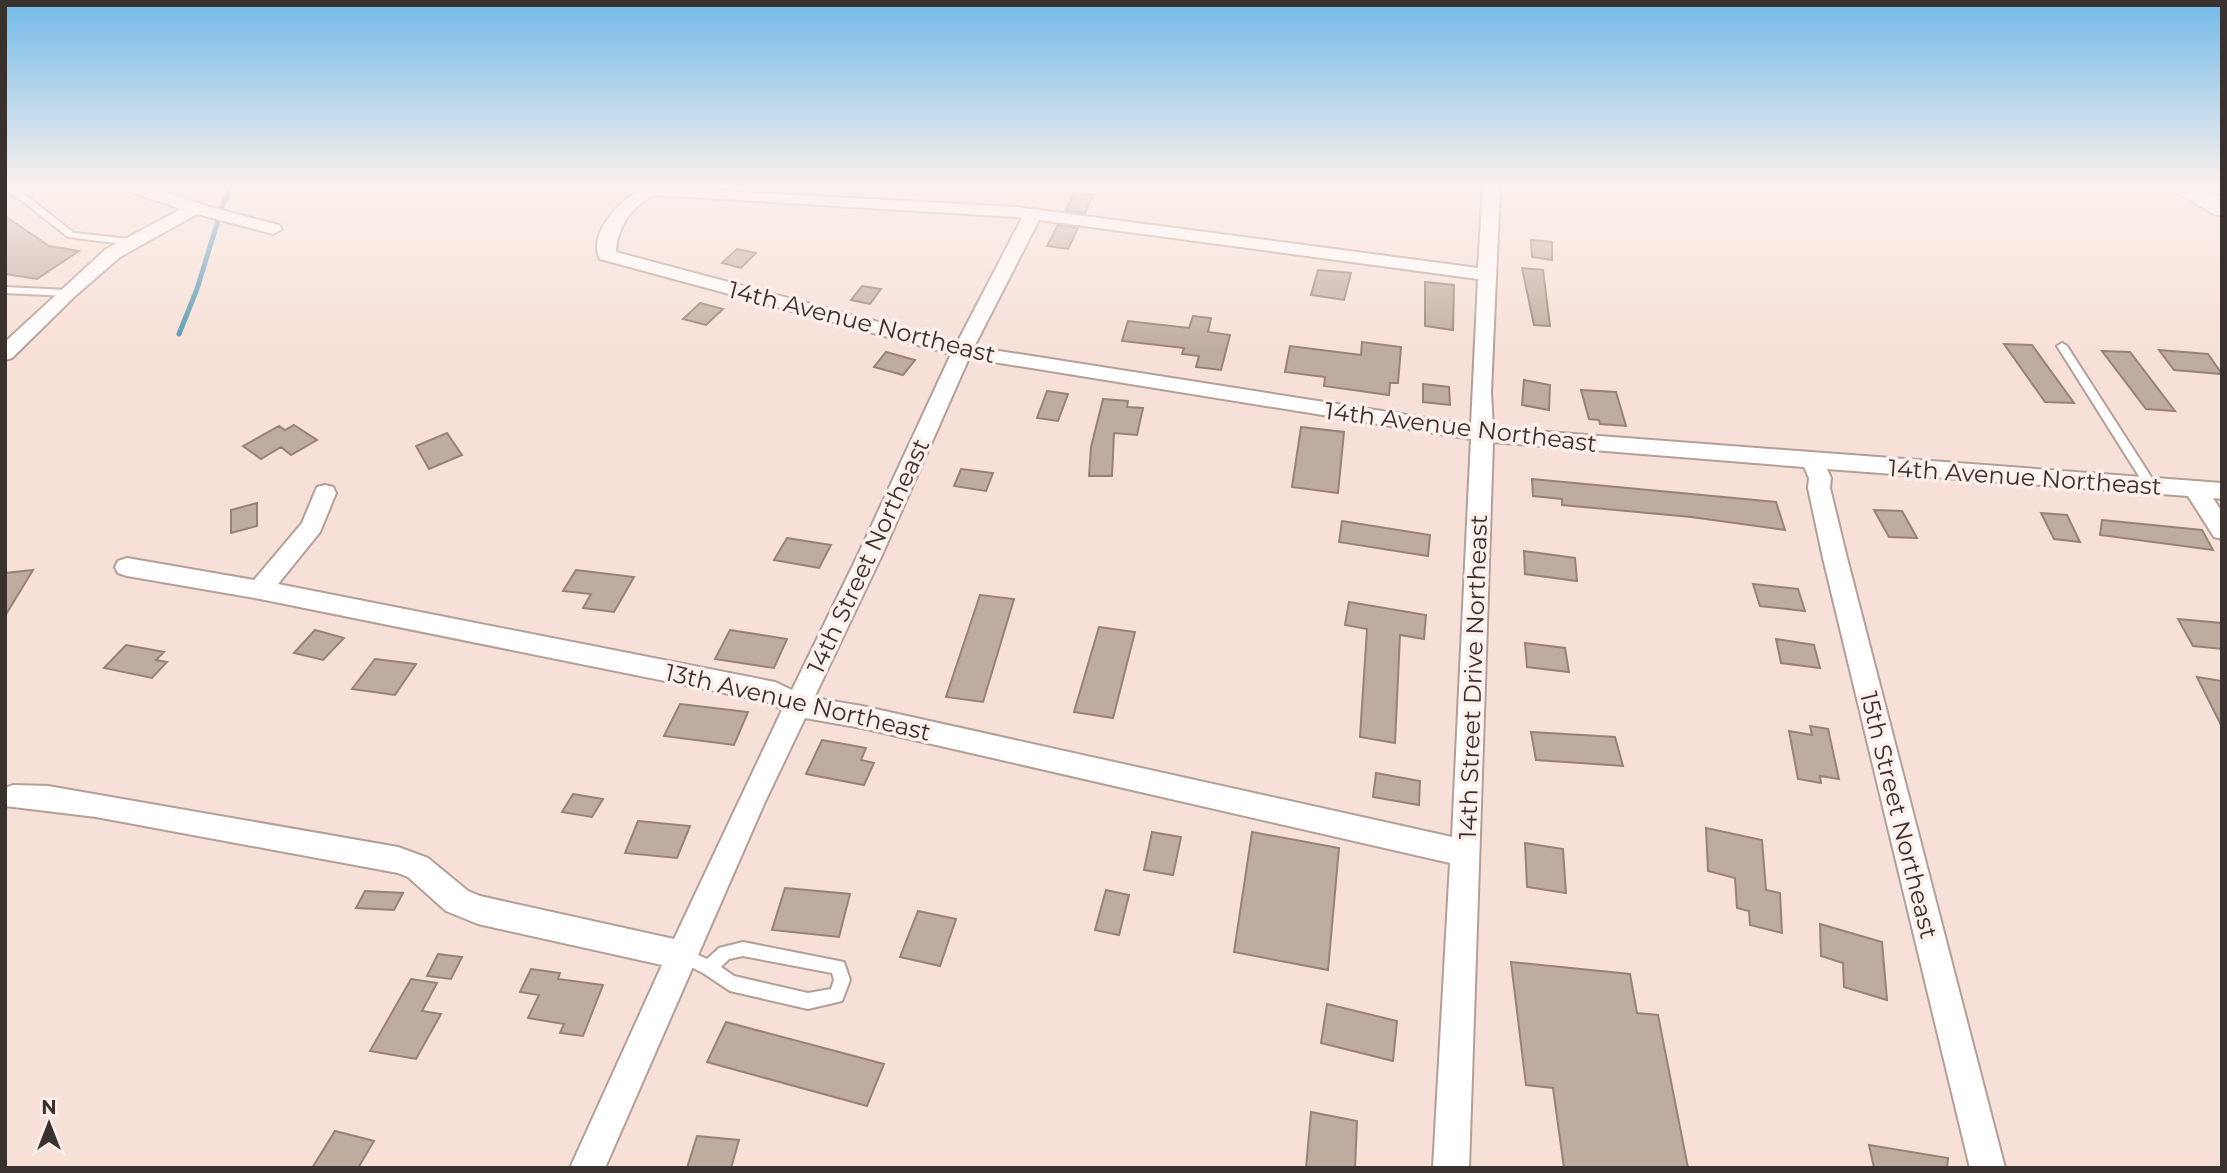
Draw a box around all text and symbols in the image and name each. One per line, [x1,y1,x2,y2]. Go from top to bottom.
street label: 14th Avenue Northeast [726,275,999,369]
street label: 14th Avenue Northeast [1323,396,1599,458]
street label: 14th Street Northeast [801,434,935,678]
street label: 14th Avenue Northeast [1887,453,2163,501]
street label: 14th Street Drive Northeast [1453,514,1493,840]
street label: 13th Avenue Northeast [662,657,934,747]
street label: 15th Street Northeast [1854,688,1944,942]
north arrow [14,1089,84,1159]
text: N [41,1096,57,1119]

